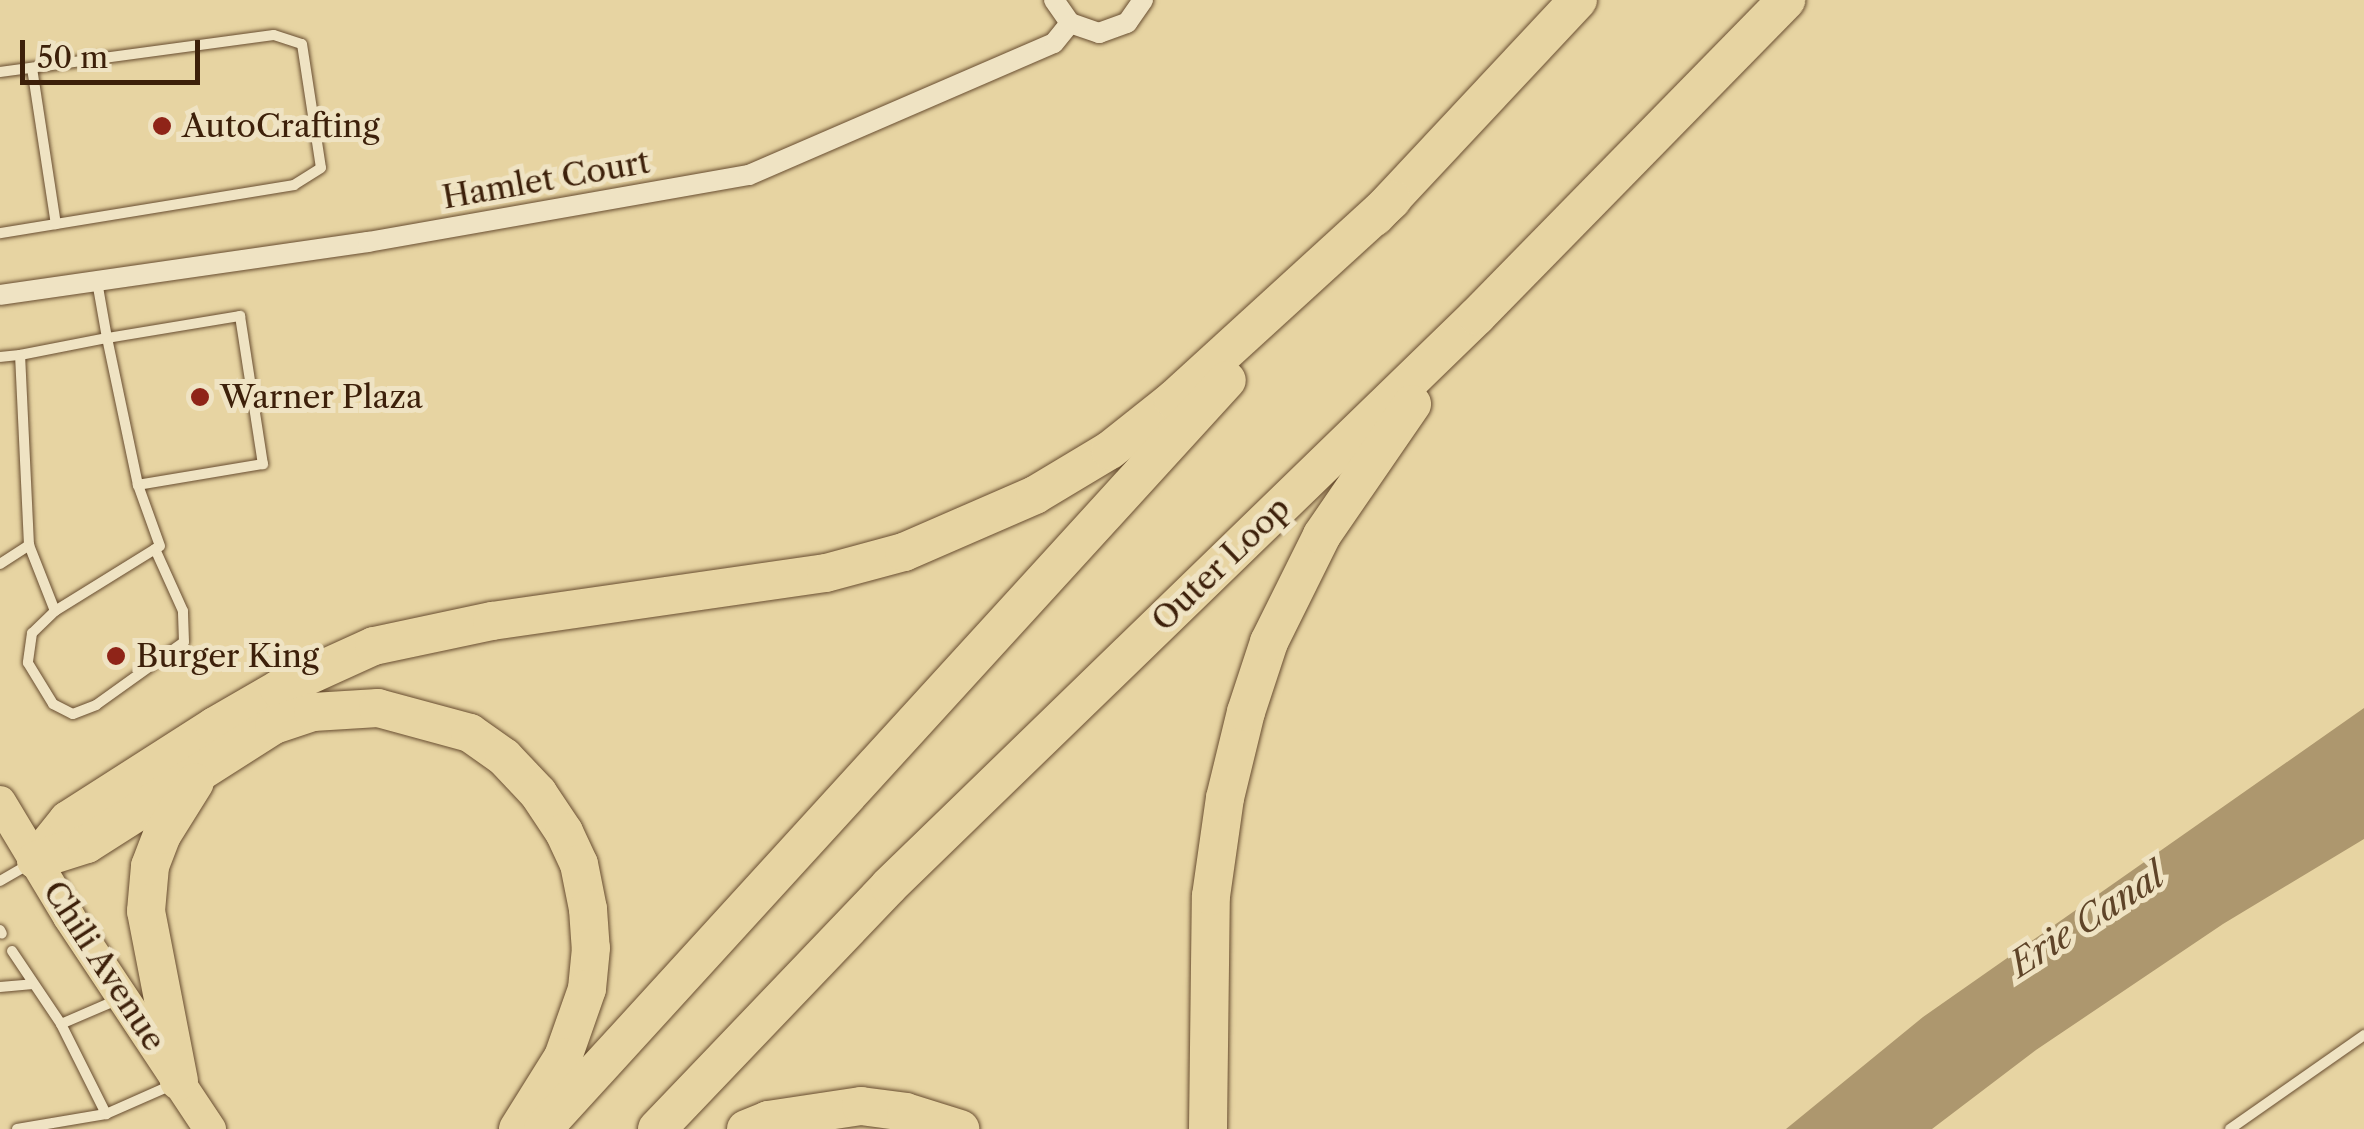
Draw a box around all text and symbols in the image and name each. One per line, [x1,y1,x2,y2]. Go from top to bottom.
scale bar [25,20,205,82]
text: 50 m [37,39,108,76]
place label: AutoCrafting [182,107,380,145]
marker: AutoCrafting [151,115,173,137]
street label: Hamlet Court [439,143,653,217]
place label: Warner Plaza [220,378,423,416]
marker: Warner Plaza [189,386,211,408]
street label: Outer Loop [1144,489,1298,639]
place label: Burger King [136,637,320,675]
marker: Burger King [105,645,127,667]
water label: Erie Canal [2002,854,2172,986]
street label: Chili Avenue [35,873,173,1059]

